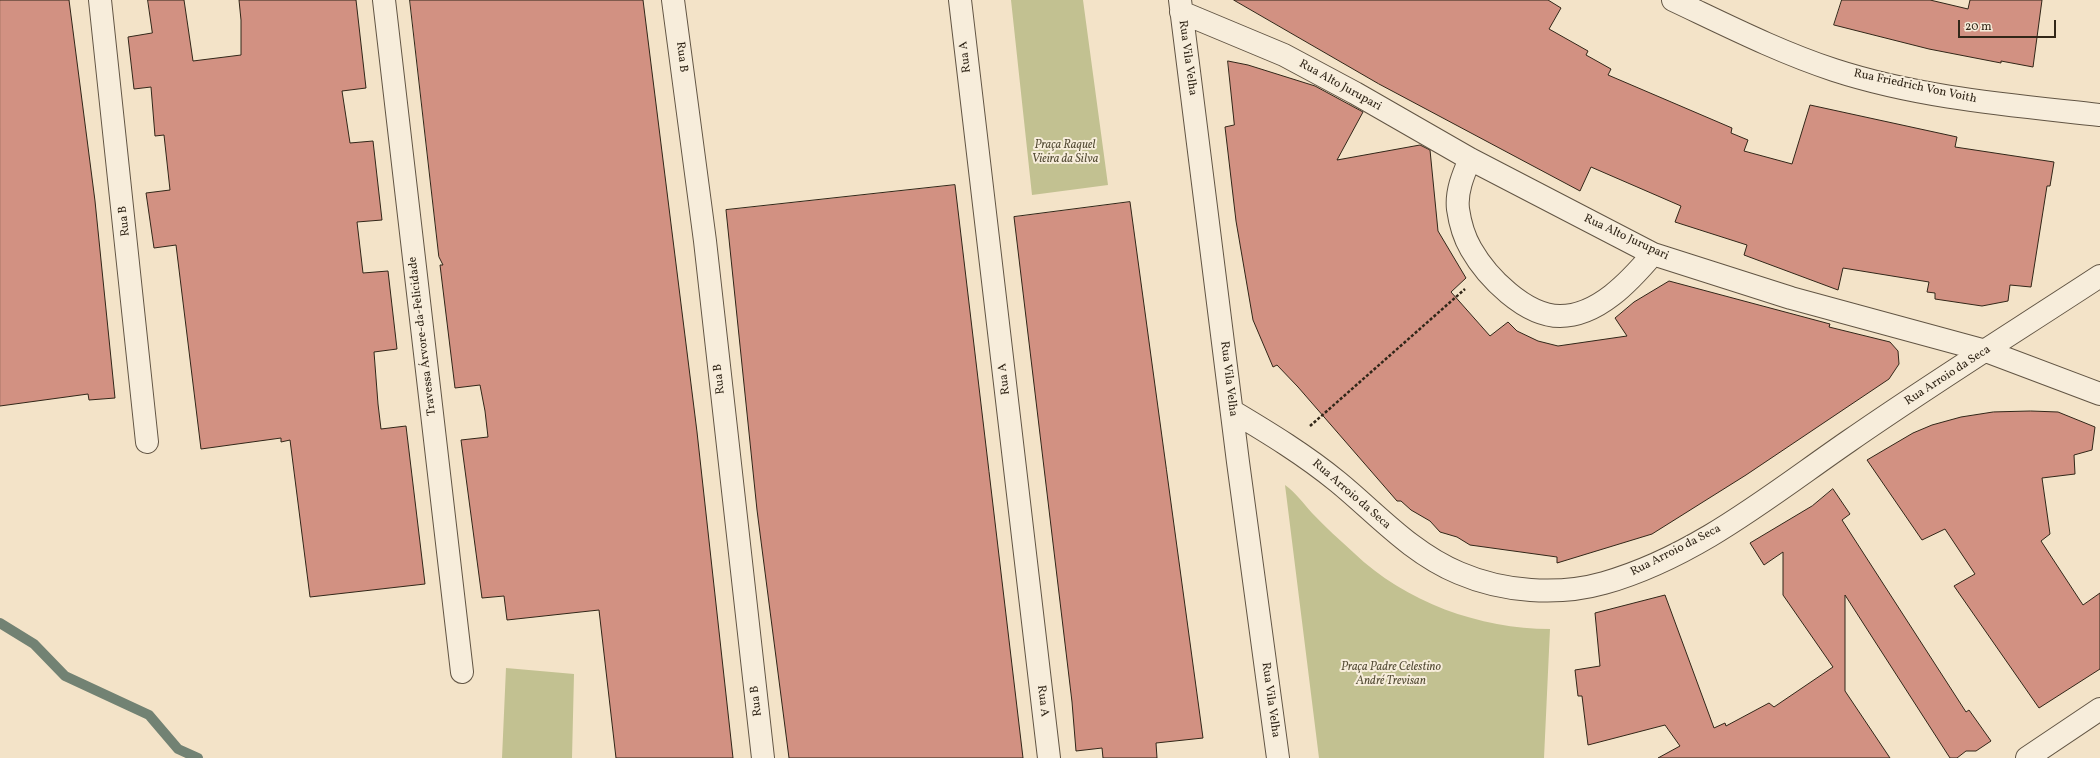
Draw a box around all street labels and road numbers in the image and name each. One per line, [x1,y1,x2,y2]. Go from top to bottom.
street label: Rua Vila Velha [1175,19,1199,97]
street label: Rua A [957,40,975,74]
street label: Rua B [672,41,690,73]
street label: Rua Alto Jurupari [1296,57,1384,115]
street label: Rua Friedrich Von Voith [1852,67,1978,107]
street label: Rua B [116,205,134,237]
street label: Rua Alto Jurupari [1581,212,1671,264]
street label: Travessa Árvore-da-Felicidade [406,256,440,416]
street label: Rua Vila Velha [1216,340,1240,418]
street label: Rua Arroio da Seca [1902,343,1994,409]
street label: Rua A [996,362,1014,396]
street label: Rua B [711,363,729,395]
street label: Rua Arroio da Seca [1309,457,1393,533]
street label: Rua Arroio da Seca [1628,522,1724,580]
street label: Rua Vila Velha [1258,661,1282,739]
street label: Rua A [1033,684,1051,718]
street label: Rua B [748,685,766,717]

